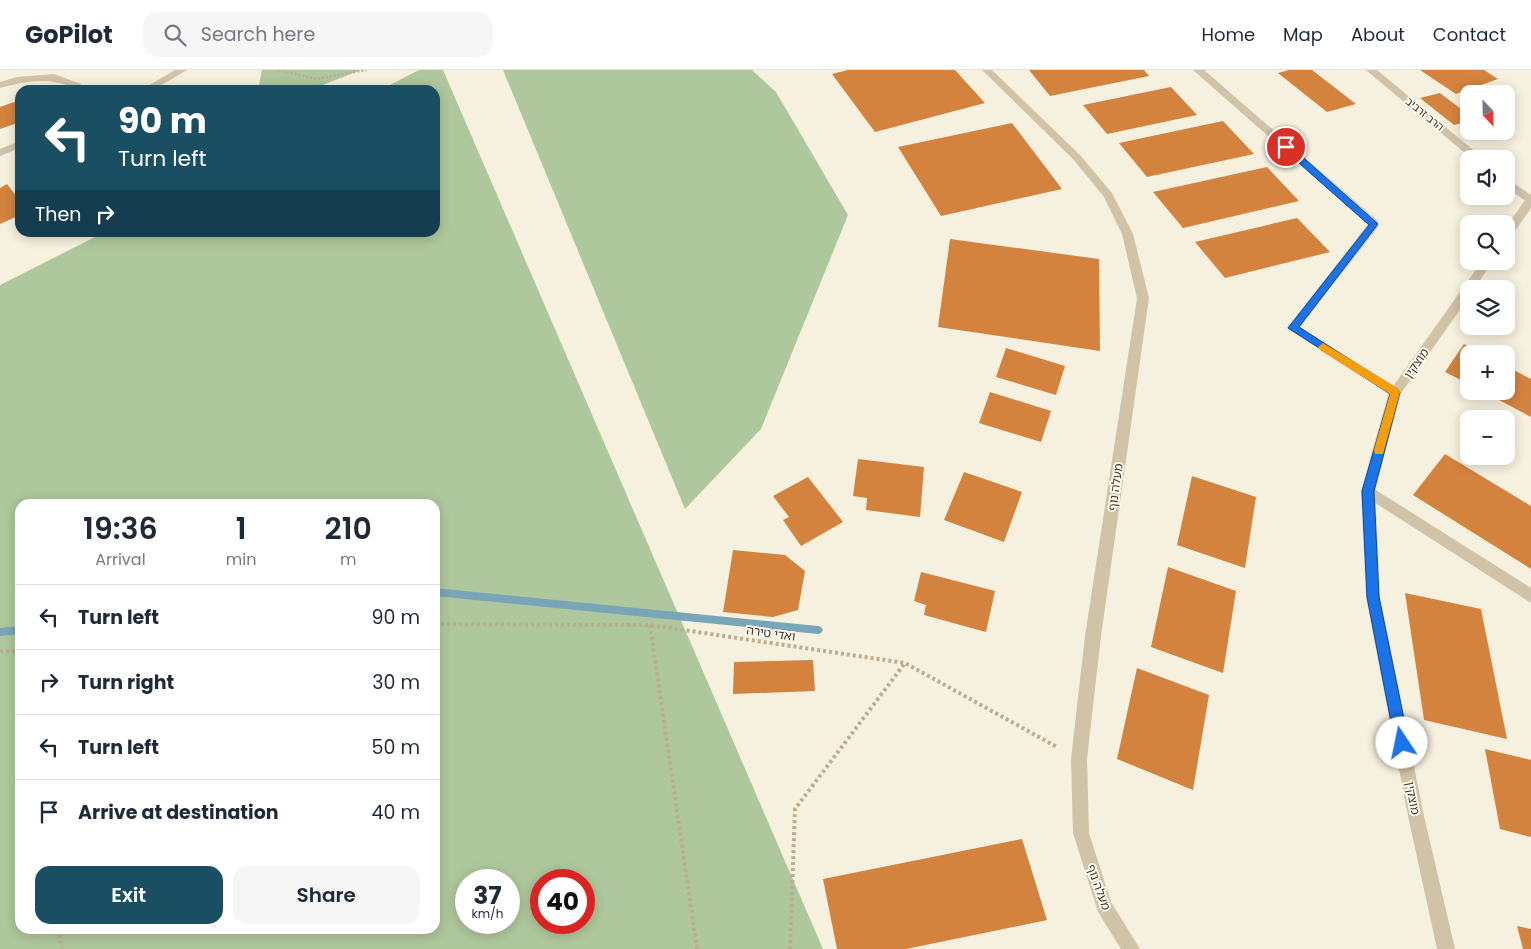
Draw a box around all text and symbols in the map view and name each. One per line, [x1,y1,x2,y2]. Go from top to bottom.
search box [143,12,493,57]
text: GoPilot [25,18,113,51]
icon: search [161,21,189,49]
text: Search here [201,21,315,48]
text: Home [1201,22,1255,47]
text: Map [1283,22,1323,47]
text: About [1351,22,1405,47]
text: Contact [1433,22,1506,47]
north arrow [1460,85,1515,140]
map controls [1460,85,1515,465]
street label: הרב זרביב [1402,93,1448,135]
text: 90 m [118,96,207,145]
icon: left [35,105,100,170]
pin [1265,126,1307,168]
icon: arrive [1272,133,1300,161]
text: Turn left [118,143,206,174]
button: sound [1460,150,1515,205]
icon: right [91,200,119,228]
text: Then [35,201,81,228]
button: search [1460,215,1515,270]
button: layers [1460,280,1515,335]
street label: מוצקין [1400,344,1433,381]
button: + [1460,345,1515,400]
button: − [1460,410,1515,465]
street label: מעלה נוף [1103,462,1127,512]
text: 19:36 [83,507,158,550]
text: 1 [236,507,247,550]
text: 210 [324,507,372,550]
text: Arrival [95,548,146,571]
text: min [226,548,256,571]
text: m [340,548,356,571]
icon: left [35,603,63,631]
text: Turn left [78,604,159,631]
text: 90 m [371,604,420,631]
street label: ואדי טירה [745,621,797,645]
icon: right [35,668,63,696]
text: Turn right [78,669,174,696]
text: 30 m [372,669,420,696]
position arrow [1375,716,1427,768]
icon: left [35,733,63,761]
text: Turn left [78,734,159,761]
text: 50 m [371,734,420,761]
street label: מוצקין [1401,780,1425,816]
icon: arrive [35,798,63,826]
text: Arrive at destination [78,799,279,826]
text: 40 m [371,799,420,826]
street label: מעלה נוף [1083,862,1115,912]
button: Exit [35,866,223,924]
button: Share [233,866,420,924]
speed limit sign: 40 [530,869,595,934]
text: 37 [473,878,502,913]
text: km/h [472,905,503,922]

